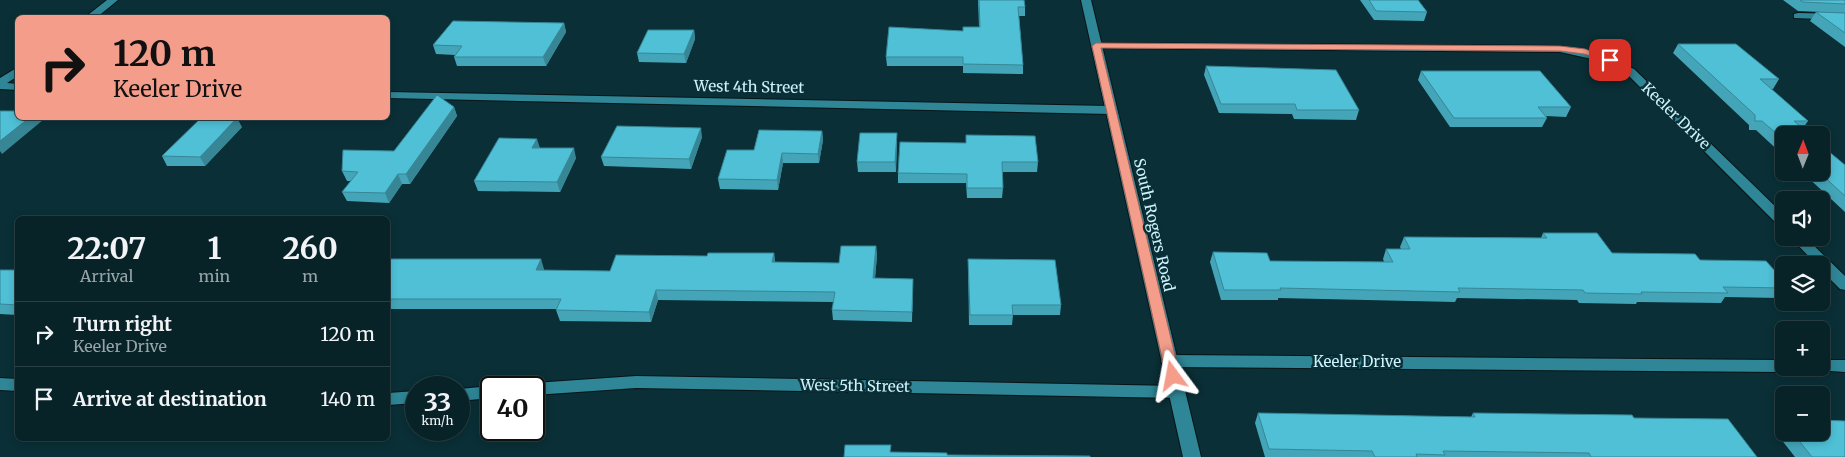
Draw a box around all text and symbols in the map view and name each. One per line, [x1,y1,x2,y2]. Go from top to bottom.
text: 120 m [113,32,216,76]
icon: right [30,35,95,100]
pin [1589,39,1631,81]
icon: arrive [1596,46,1624,74]
text: Keeler Drive [113,75,242,103]
street label: West 4th Street [693,76,804,97]
street label: Keeler Drive [1638,78,1715,153]
north arrow [1775,126,1830,181]
map controls [1775,126,1830,441]
street label: South Rogers Road [1130,156,1179,293]
button: sound [1775,191,1830,246]
text: 22:07 [67,229,146,267]
text: 1 [207,229,221,267]
text: 260 [282,229,338,267]
button: layers [1775,256,1830,311]
text: Arrival [80,266,133,286]
text: min [199,266,230,286]
text: m [302,266,318,286]
text: Turn right [73,312,172,336]
icon: right [30,320,58,348]
button: + [1775,321,1830,376]
text: 120 m [320,322,375,346]
text: Keeler Drive [73,336,167,356]
position arrow [1146,349,1198,401]
street label: Keeler Drive [1313,352,1401,371]
street label: West 5th Street [799,375,910,396]
speed limit sign: 40 [480,376,545,441]
icon: arrive [30,385,58,413]
text: 33 [424,386,451,418]
button: − [1775,386,1830,441]
text: Arrive at destination [73,387,267,411]
text: 140 m [320,387,375,411]
text: km/h [422,413,453,428]

